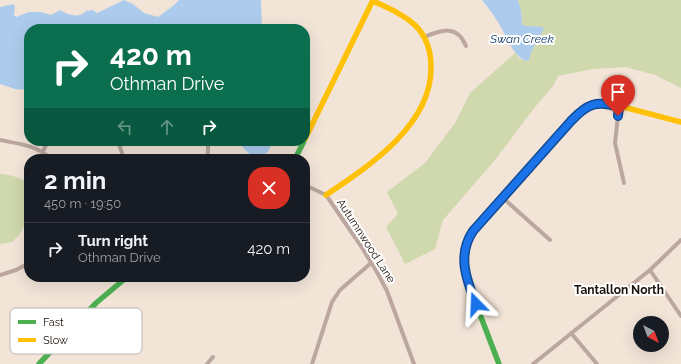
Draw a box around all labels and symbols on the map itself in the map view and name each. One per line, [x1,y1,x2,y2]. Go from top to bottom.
water label: Swan Creek [489,32,554,46]
pin [601,75,635,116]
street label: Autumnwood Lane [334,197,398,286]
position arrow [455,283,497,325]
district label: Tantallon North [574,283,664,297]
legend [10,308,142,354]
text: Fast [43,316,64,329]
north arrow [633,316,669,352]
text: Slow [43,334,68,347]

